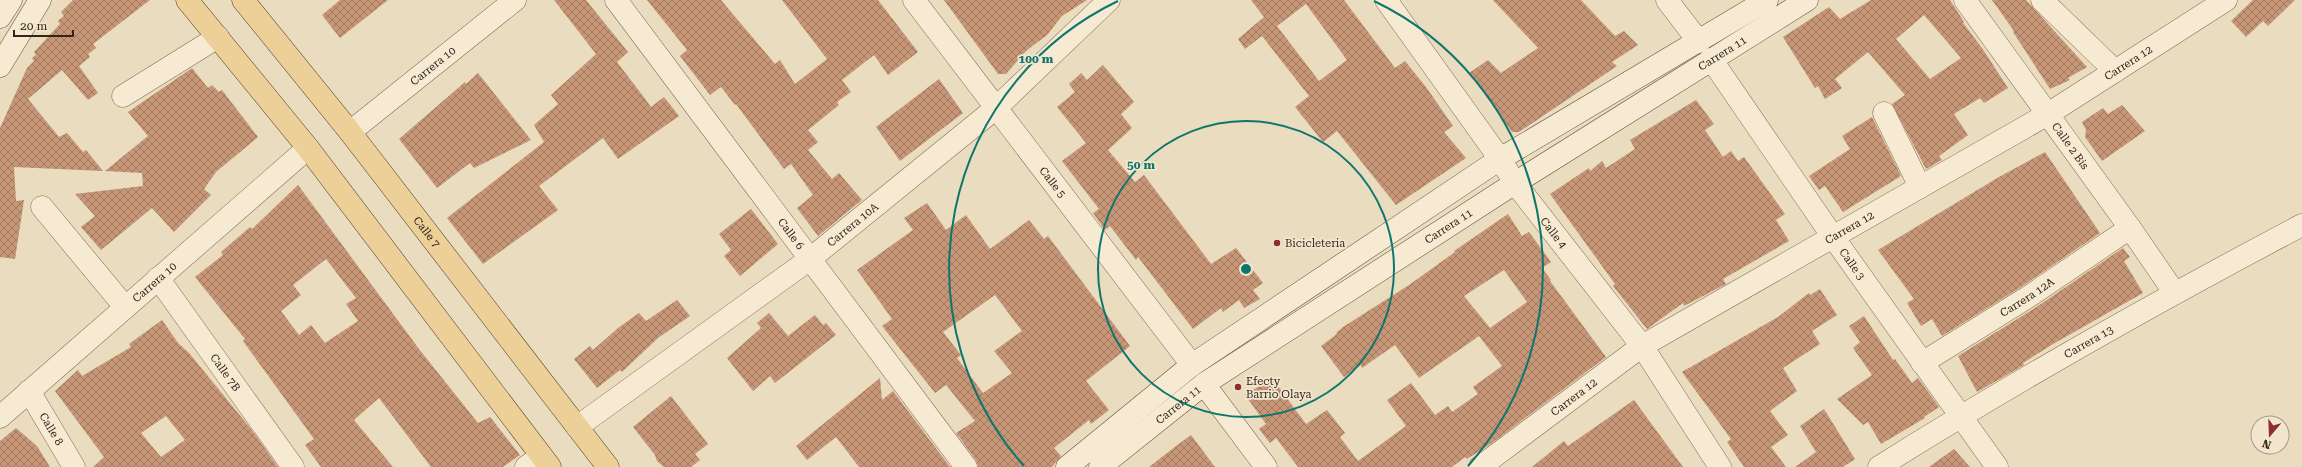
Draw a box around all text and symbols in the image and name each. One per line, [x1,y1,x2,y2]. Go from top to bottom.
scale bar [14,12,73,38]
text: 20 m [20,19,47,33]
street label: Carrera 11 [1696,34,1749,73]
street label: Carrera 12 [2102,43,2155,83]
street label: Carrera 10 [408,44,458,88]
text: 100 m [1019,52,1054,66]
street label: Calle 2 Bis [2049,120,2091,172]
text: 50 m [1127,158,1155,172]
street label: Calle 5 [1036,164,1068,201]
street label: Carrera 10A [825,200,881,249]
street label: Carrera 11 [1422,206,1475,247]
street label: Carrera 12 [1823,209,1876,247]
street label: Calle 7 [410,214,443,250]
street label: Calle 4 [1537,215,1570,252]
street label: Calle 6 [775,216,807,252]
place label: Bicicleteria [1285,237,1345,250]
marker: Bicicleteria [1272,238,1282,248]
street label: Calle 3 [1836,246,1868,283]
street label: Carrera 10 [130,260,179,305]
centre of rings [1239,262,1253,276]
street label: Carrera 12A [1998,275,2057,320]
street label: Carrera 13 [2062,323,2116,361]
street label: Calle 7B [207,351,243,394]
place label: Efecty Barrio Olaya [1246,375,1311,401]
street label: Carrera 12 [1548,376,1600,419]
marker: Efecty Barrio Olaya [1233,382,1243,392]
street label: Carrera 11 [1153,383,1204,427]
street label: Calle 8 [36,410,66,448]
north arrow [2250,415,2290,455]
text: N [2260,436,2273,452]

